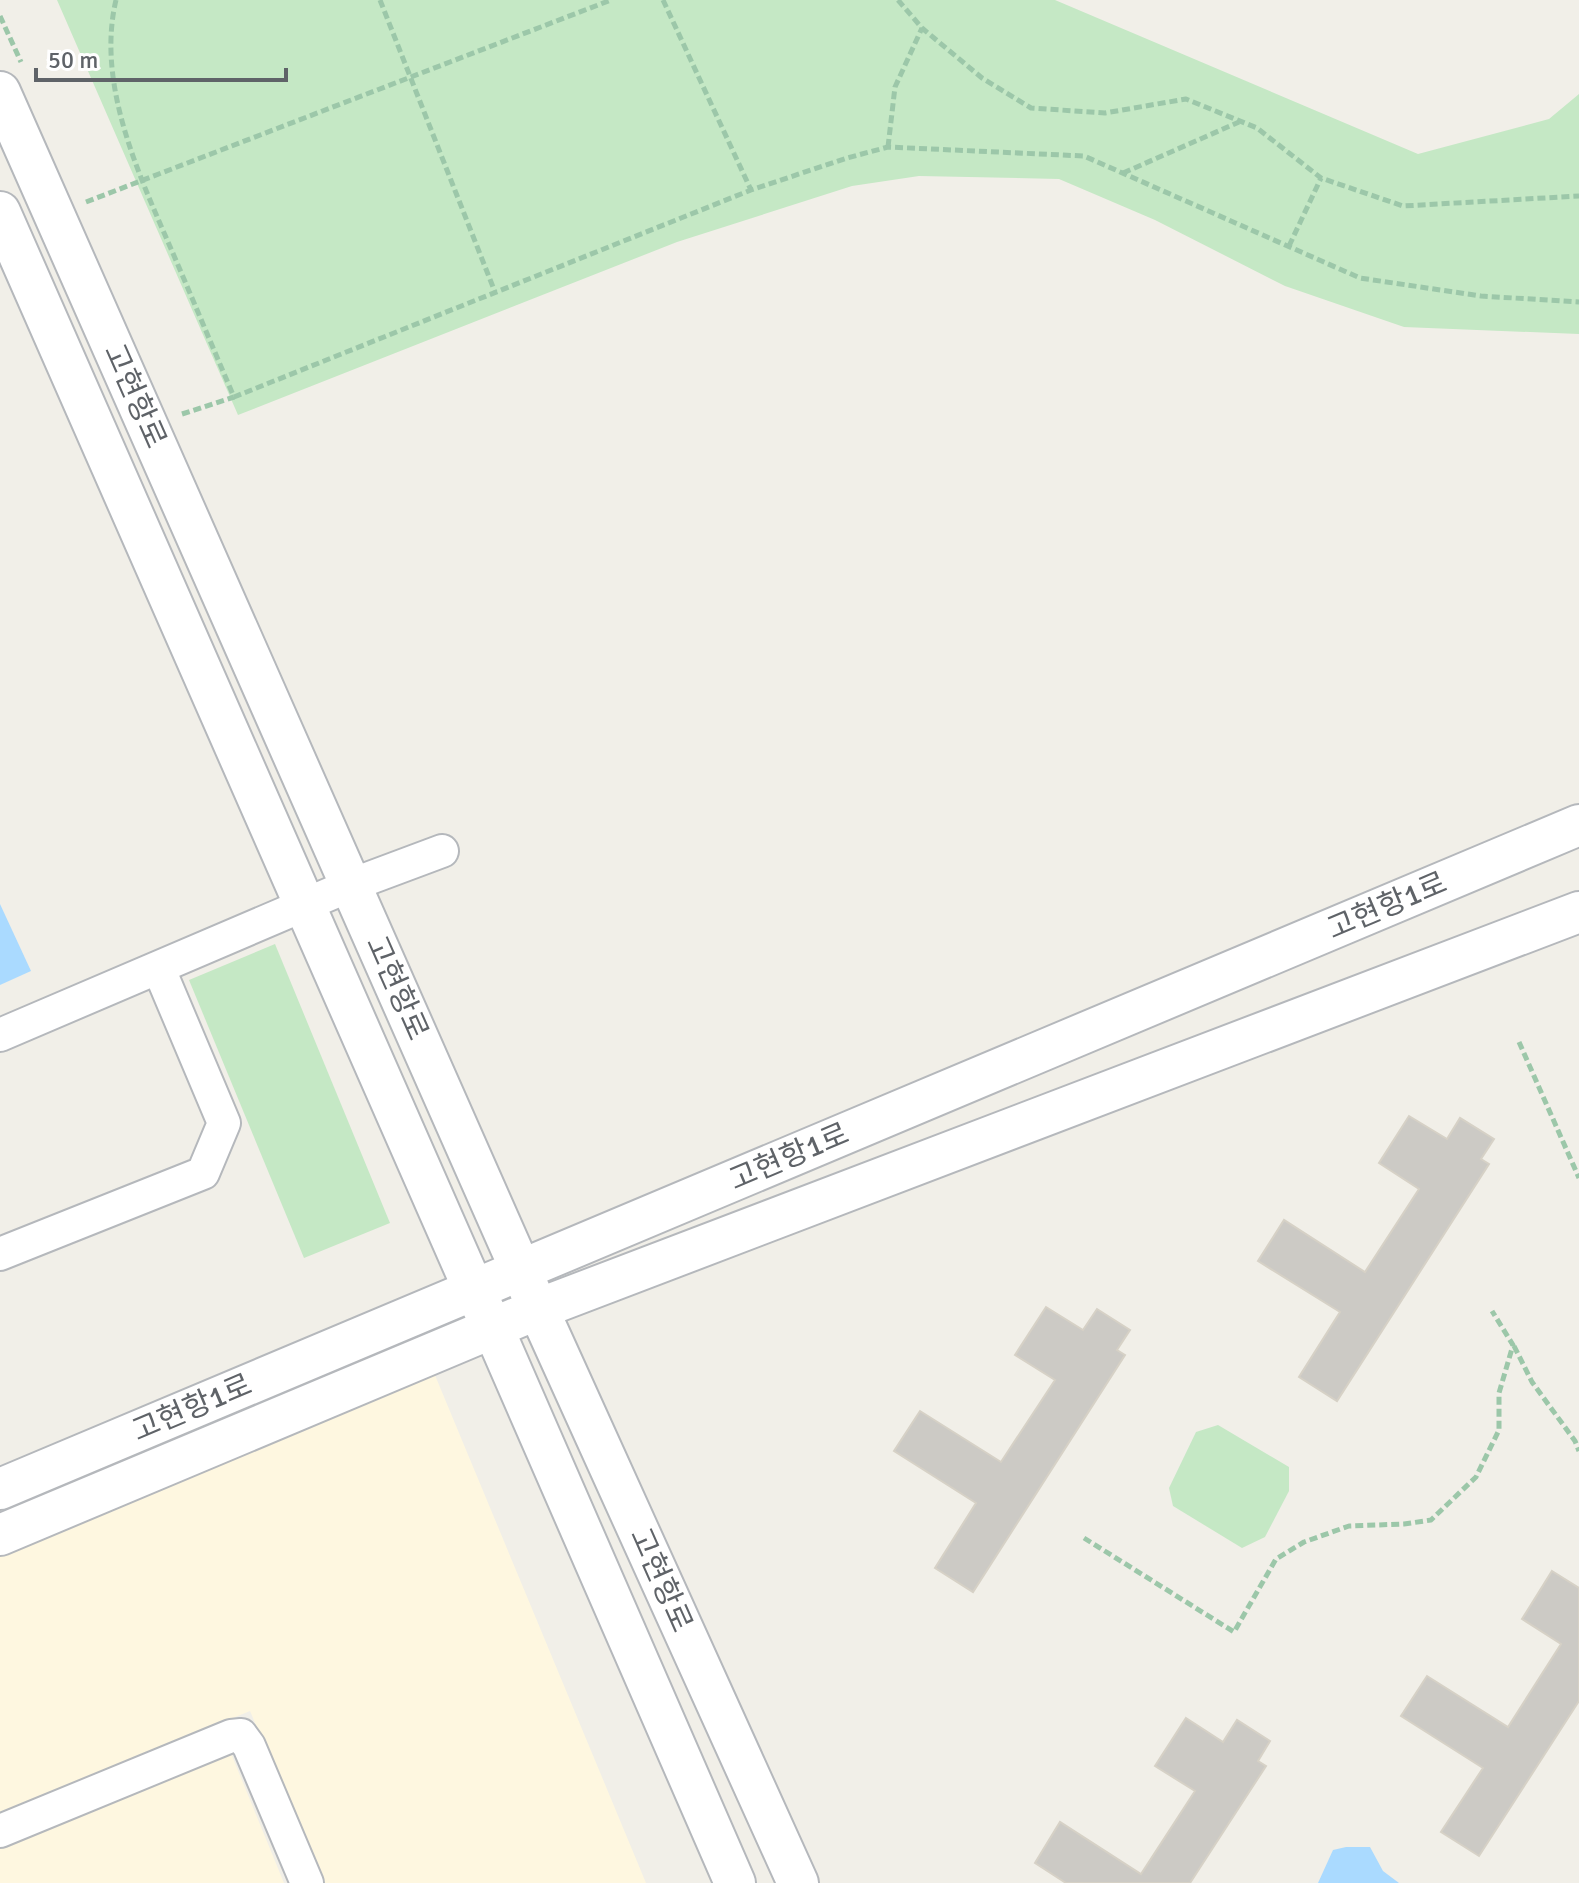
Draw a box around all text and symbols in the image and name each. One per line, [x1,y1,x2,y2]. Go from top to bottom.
scale bar [36,32,286,82]
text: 50 m [48,45,98,75]
street label: 고현항로 [96,338,174,454]
street label: 고현항1로 [1321,864,1453,948]
street label: 고현항로 [358,930,436,1046]
street label: 고현항1로 [723,1115,855,1199]
street label: 고현항1로 [126,1366,258,1450]
street label: 고현항로 [622,1522,700,1638]

